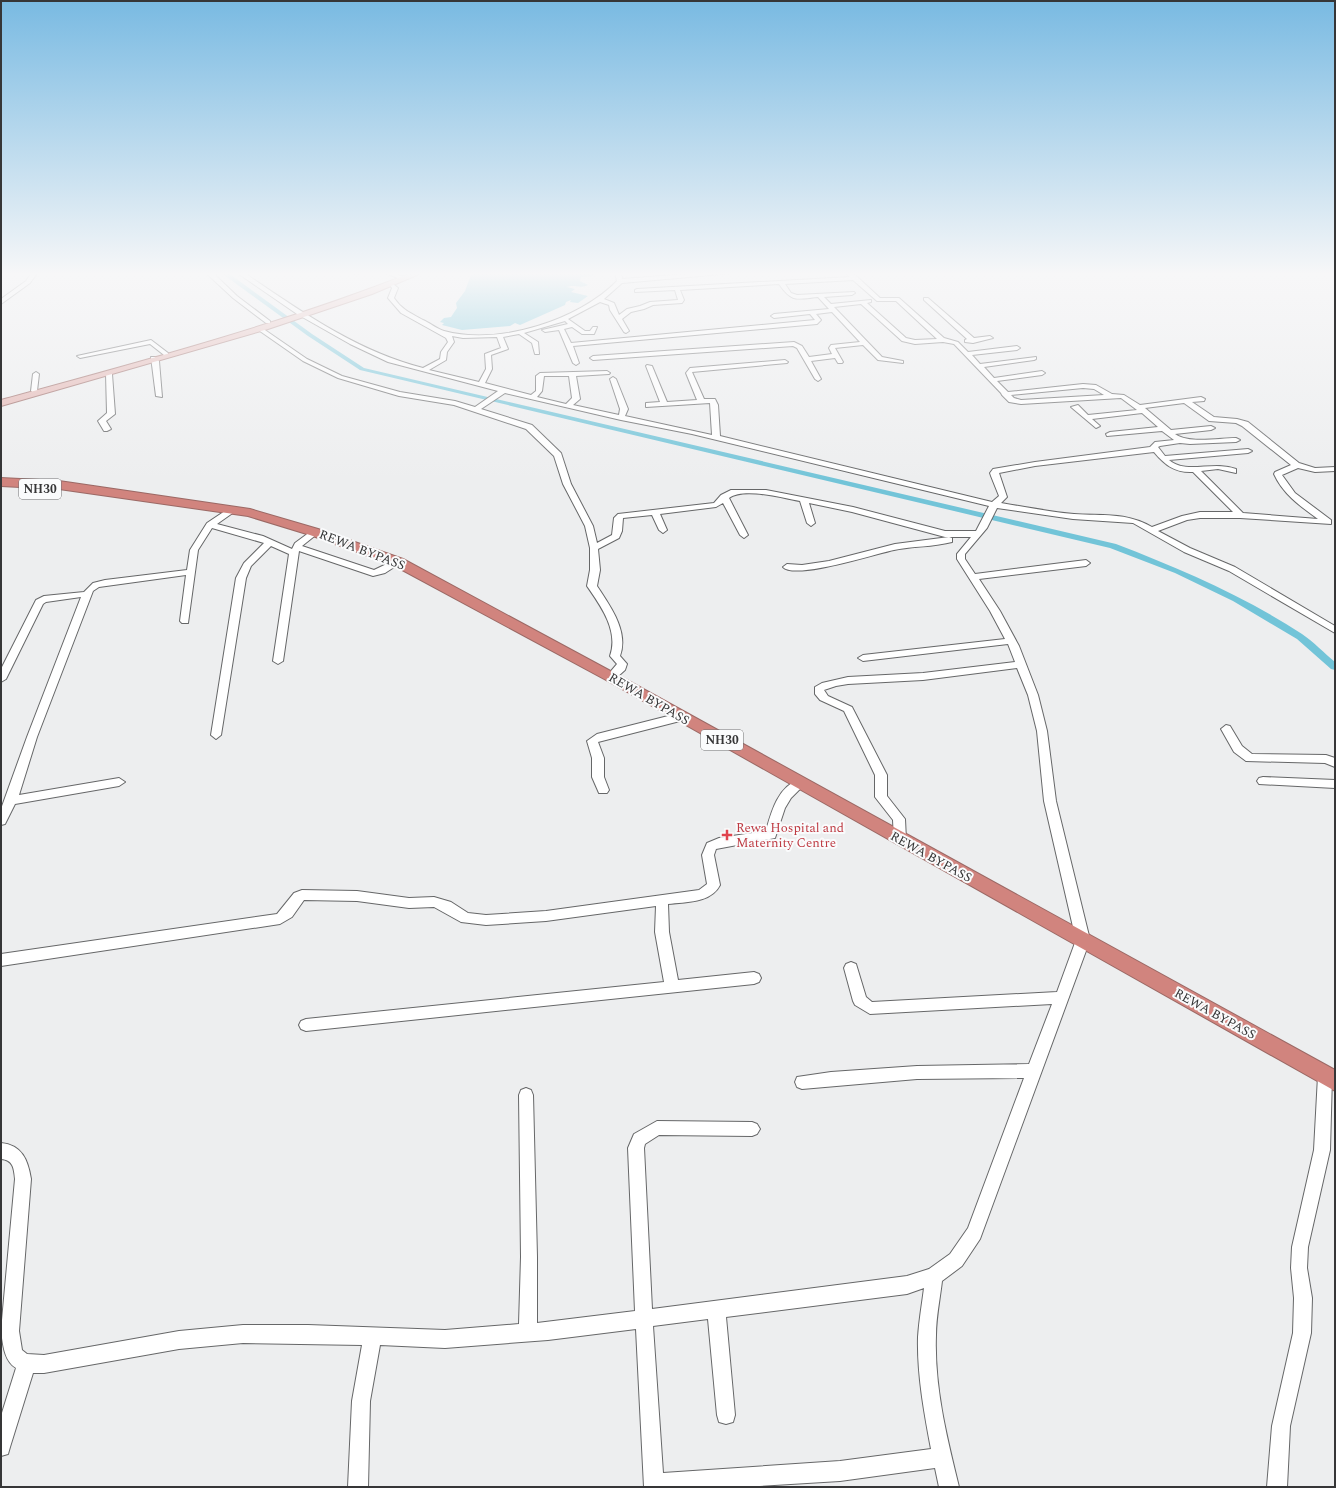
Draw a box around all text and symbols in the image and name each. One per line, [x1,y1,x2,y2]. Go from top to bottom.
road number: NH30 [19,479,61,499]
street label: REWA BYPASS [316,524,408,576]
street label: REWA BYPASS [605,668,693,730]
road number: NH30 [701,730,743,750]
place label: Rewa Hospital and Maternity Centre [736,818,844,853]
street label: REWA BYPASS [887,826,976,888]
marker: Rewa Hospital and Maternity Centre [721,829,733,841]
street label: REWA BYPASS [1171,983,1260,1045]

